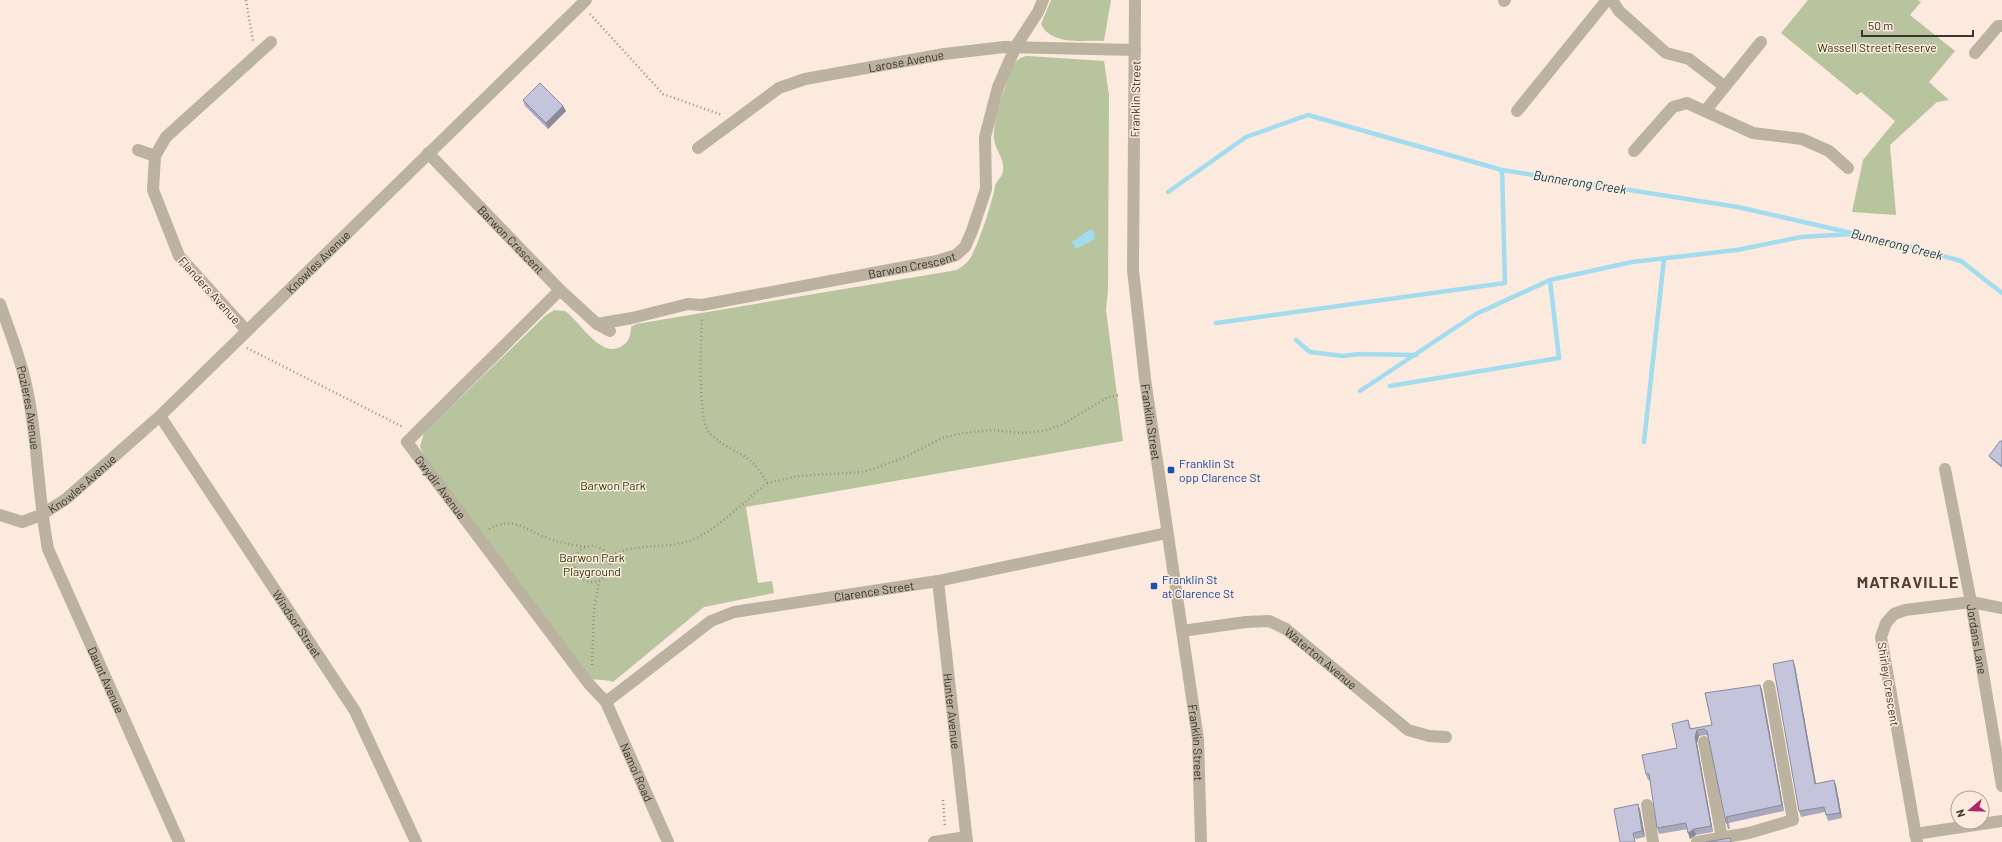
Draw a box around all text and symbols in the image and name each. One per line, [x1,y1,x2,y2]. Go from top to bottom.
scale bar [1862,12,1973,38]
text: 50 m [1868,18,1893,32]
park label: Wassell Street Reserve [1817,40,1937,54]
street label: Larose Avenue [867,47,945,74]
street label: Franklin Street [1127,60,1143,138]
water label: Bunnerong Creek [1532,167,1628,197]
street label: Barwon Crescent [475,202,547,276]
water label: Bunnerong Creek [1849,225,1945,263]
street label: Knowles Avenue [283,227,353,296]
street label: Barwon Crescent [867,249,958,281]
street label: Flanders Avenue [176,253,244,327]
street label: Pozieres Avenue [15,364,43,450]
street label: Franklin Street [1139,383,1164,461]
street label: Knowles Avenue [45,451,119,516]
street label: Gwydir Avenue [412,452,469,522]
place label: Franklin St opp Clarence St [1179,456,1261,484]
marker: Franklin St opp Clarence St [1166,465,1176,475]
park label: Barwon Park [580,478,646,492]
park label: Barwon Park Playground [559,550,625,578]
place label: Franklin St at Clarence St [1162,572,1235,600]
district label: MATRAVILLE [1857,572,1959,591]
street label: Clarence Street [833,578,915,604]
marker: Franklin St at Clarence St [1149,581,1159,591]
street label: Windsor Street [270,587,325,660]
street label: Jordans Lane [1964,603,1990,675]
street label: Waterton Avenue [1282,624,1360,692]
street label: Shirley Crescent [1875,641,1903,727]
street label: Daunt Avenue [86,644,127,715]
street label: Hunter Avenue [941,672,964,750]
street label: Franklin Street [1186,703,1206,781]
street label: Namoi Road [618,741,656,804]
north arrow [1950,790,1990,830]
text: N [1953,808,1967,819]

